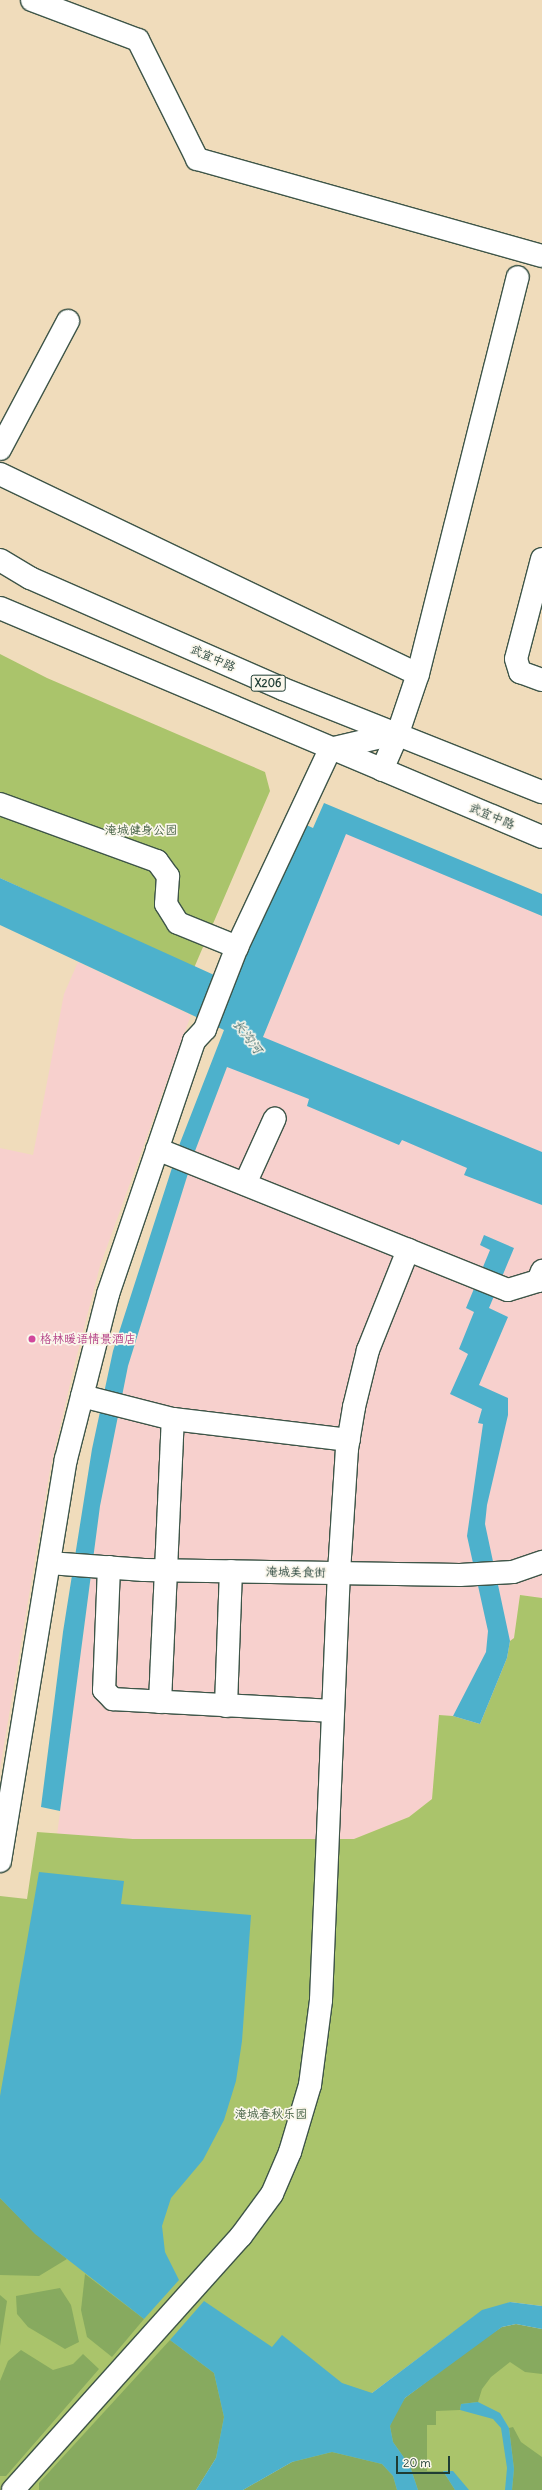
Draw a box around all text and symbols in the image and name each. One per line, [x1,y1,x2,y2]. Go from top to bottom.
street label: 武宜中路 [188,642,238,674]
road number: X206 [250,674,286,692]
street label: 武宜中路 [467,800,517,832]
park label: 淹城健身公园 [105,823,177,837]
water label: 长沟河 [229,1017,265,1057]
place label: 格林暖语情景酒店 [40,1332,136,1346]
marker: 格林暖语情景酒店 [27,1334,37,1344]
street label: 淹城美食街 [266,1564,326,1580]
park label: 淹城春秋乐园 [235,2107,307,2121]
scale bar [398,2448,452,2474]
text: 20 m [403,2455,431,2470]

